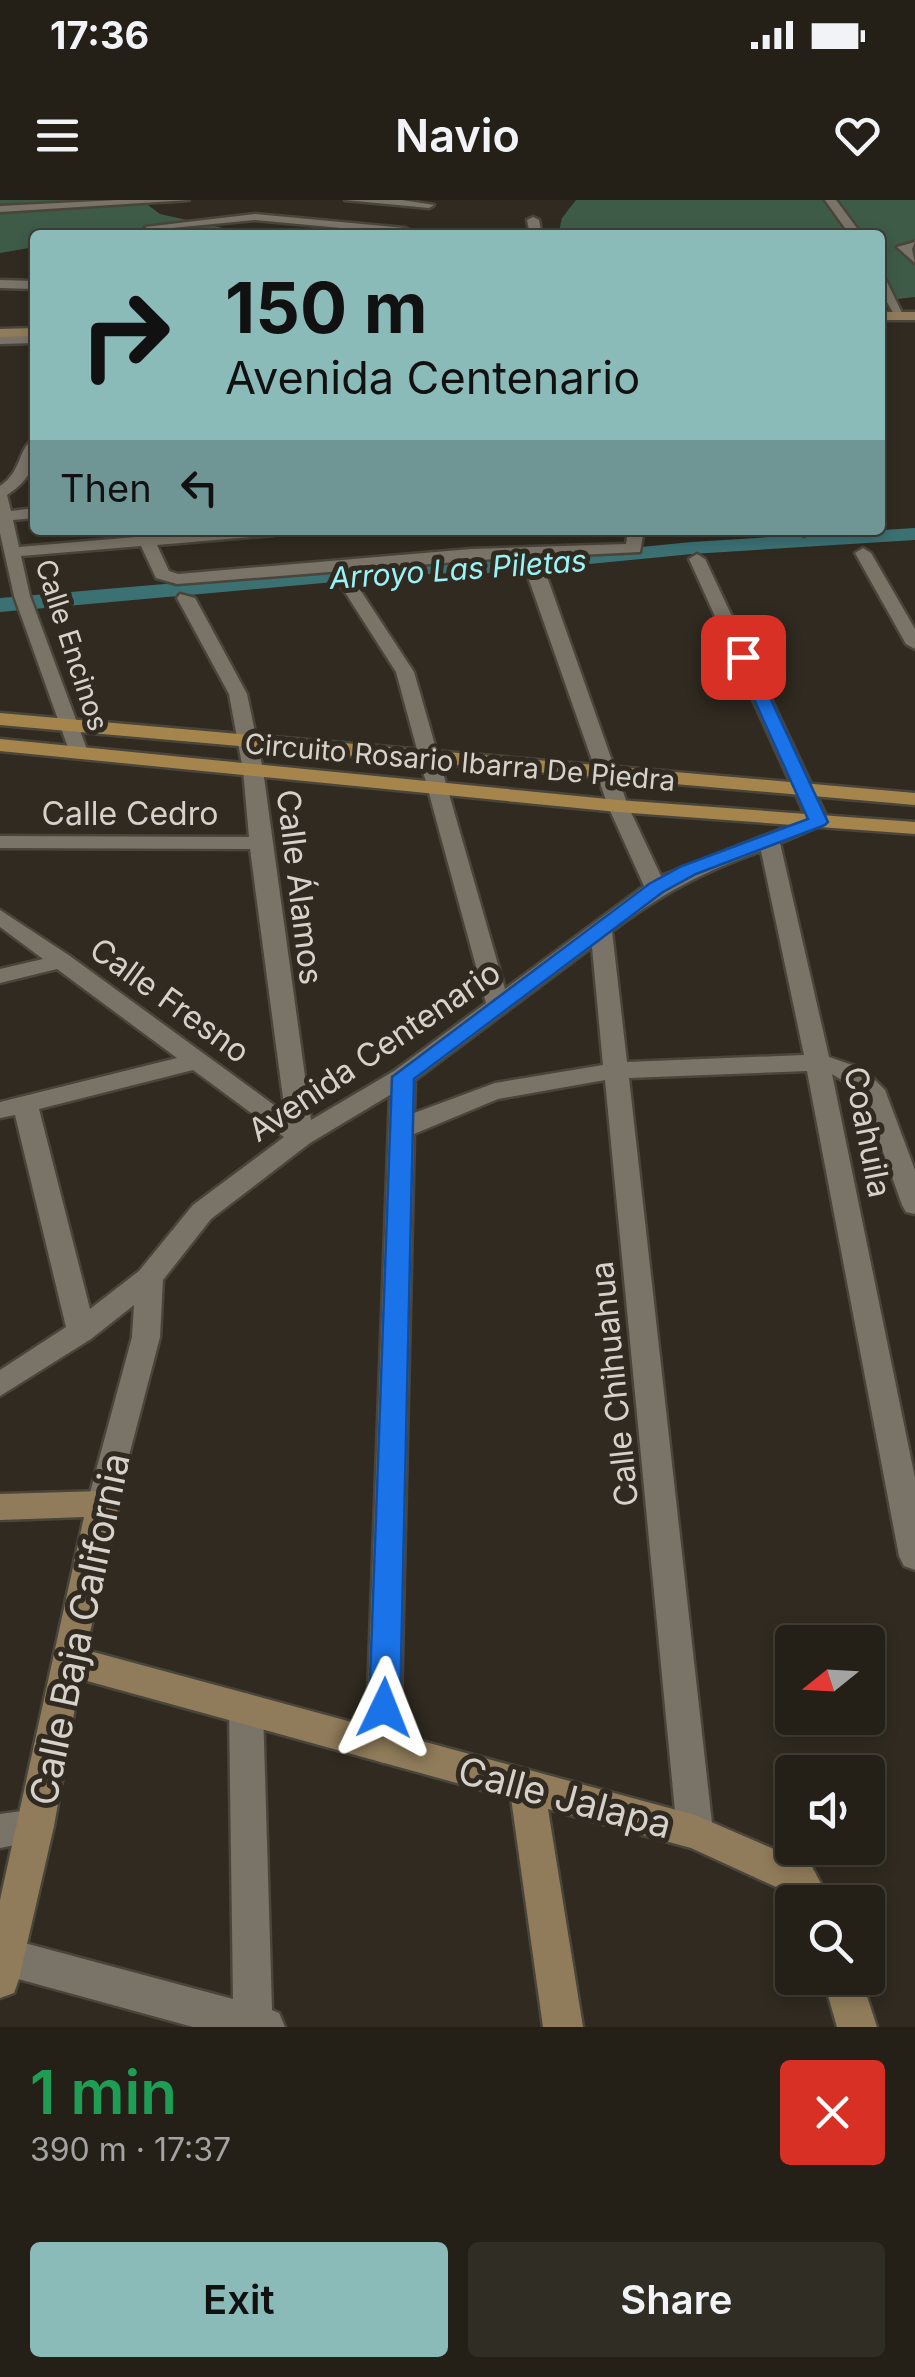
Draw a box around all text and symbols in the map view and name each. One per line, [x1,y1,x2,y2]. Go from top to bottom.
text: 17:36 [50,12,149,58]
icon: menu [30,108,85,163]
text: Navio [395,108,520,163]
icon: heart [830,108,885,163]
text: 150 m [225,265,428,350]
icon: right [60,270,190,400]
text: Avenida Centenario [225,350,640,405]
icon: left [172,460,227,515]
text: Then [60,465,152,511]
water label: Arroyo Las Piletas [327,542,588,596]
street label: Calle Encinos [28,555,116,735]
pin [701,615,786,700]
icon: arrive [716,630,771,685]
street label: Circuito Rosario Ibarra De Piedra [243,726,677,798]
street label: Calle Álamos [269,787,331,987]
street label: Calle Cedro [42,794,218,833]
street label: Calle Fresno [83,929,257,1071]
street label: Avenida Centenario [241,952,507,1150]
street label: Coahuila [836,1063,900,1201]
street label: Calle Chihuahua [582,1260,646,1508]
street label: Calle Baja California [19,1449,139,1809]
north arrow [775,1625,885,1735]
map controls [775,1625,885,1995]
position arrow [332,1656,436,1760]
street label: Calle Jalapa [453,1746,677,1848]
button: sound [775,1755,885,1865]
button: search [775,1885,885,1995]
text: 1 min [30,2056,177,2128]
button: close [780,2060,885,2165]
text: 390 m · 17:37 [30,2130,231,2169]
button: Exit [30,2242,448,2357]
button: Share [468,2242,885,2357]

